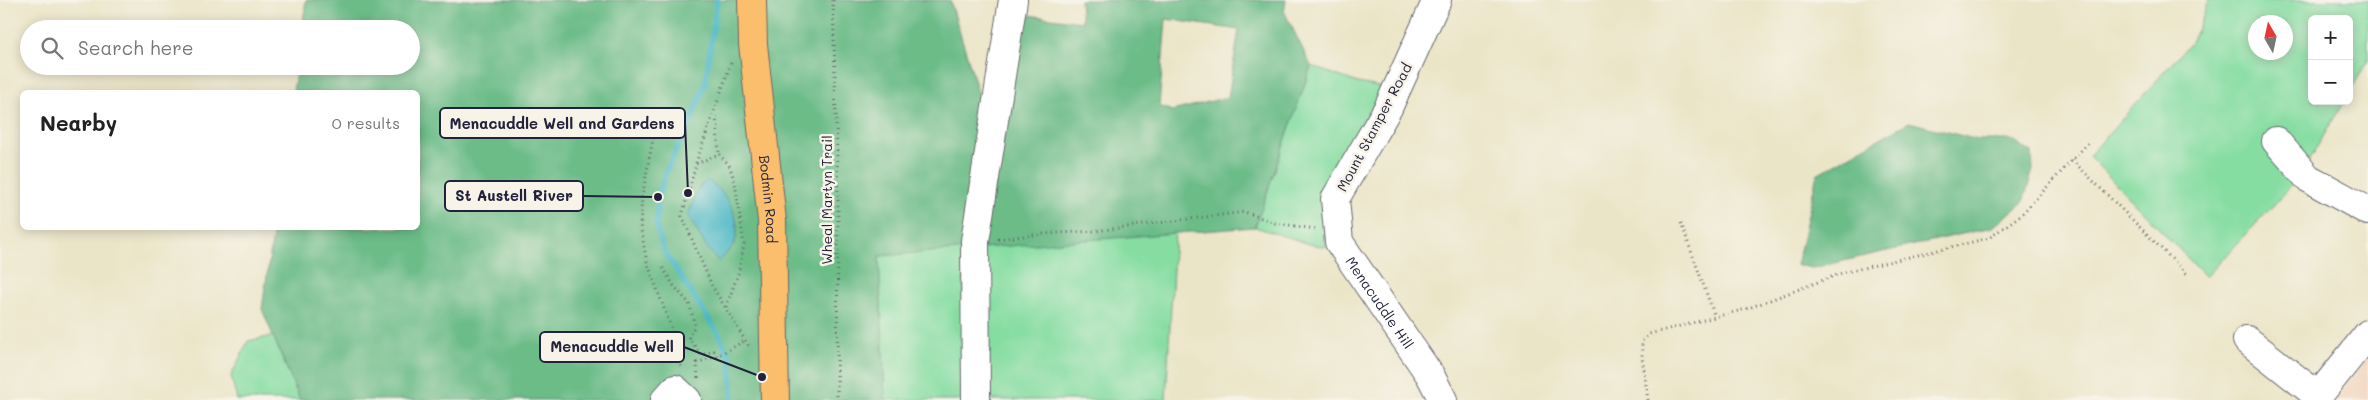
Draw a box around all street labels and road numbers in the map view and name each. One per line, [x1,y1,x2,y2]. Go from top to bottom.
street label: Mount Stamper Road [1332,59,1416,195]
street label: Wheal Martyn Trail [817,135,836,265]
street label: Bodmin Road [755,154,782,244]
street label: Menacuddle Hill [1342,252,1419,352]

